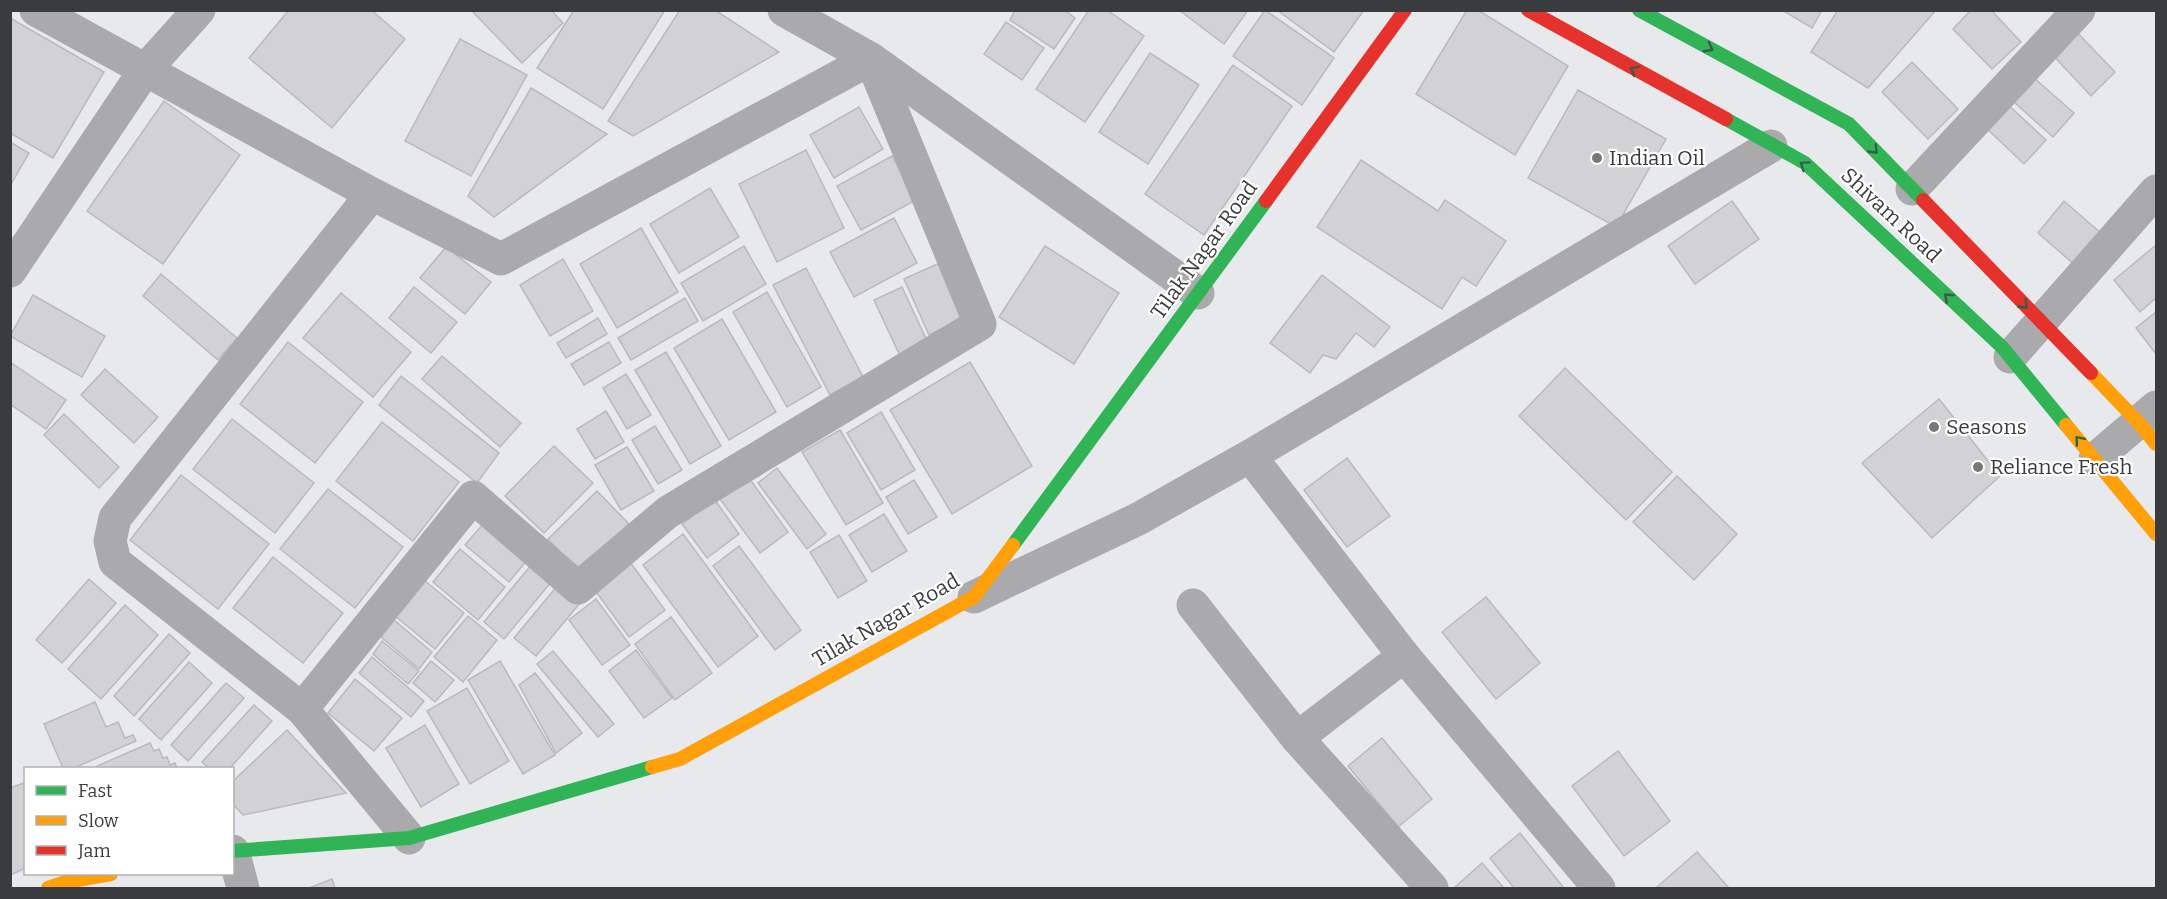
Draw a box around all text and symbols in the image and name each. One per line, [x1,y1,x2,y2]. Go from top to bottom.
one-way arrow [1703,41,1713,52]
one-way arrow [1630,66,1640,77]
one-way arrow [1867,143,1878,154]
place label: Indian Oil [1609,145,1705,171]
marker: Indian Oil [1590,151,1604,165]
one-way arrow [1800,161,1811,172]
street label: Shivam Road [1836,162,1946,268]
street label: Tilak Nagar Road [1145,176,1263,324]
one-way arrow [1944,293,1955,304]
one-way arrow [2017,298,2028,309]
place label: Seasons [1946,414,2027,440]
marker: Seasons [1927,420,1941,434]
one-way arrow [2075,436,2086,447]
place label: Reliance Fresh [1990,454,2133,480]
marker: Reliance Fresh [1971,460,1985,474]
street label: Tilak Nagar Road [808,567,964,673]
legend [24,767,234,875]
text: Fast [78,780,113,802]
text: Slow [78,810,119,832]
text: Jam [77,840,111,862]

